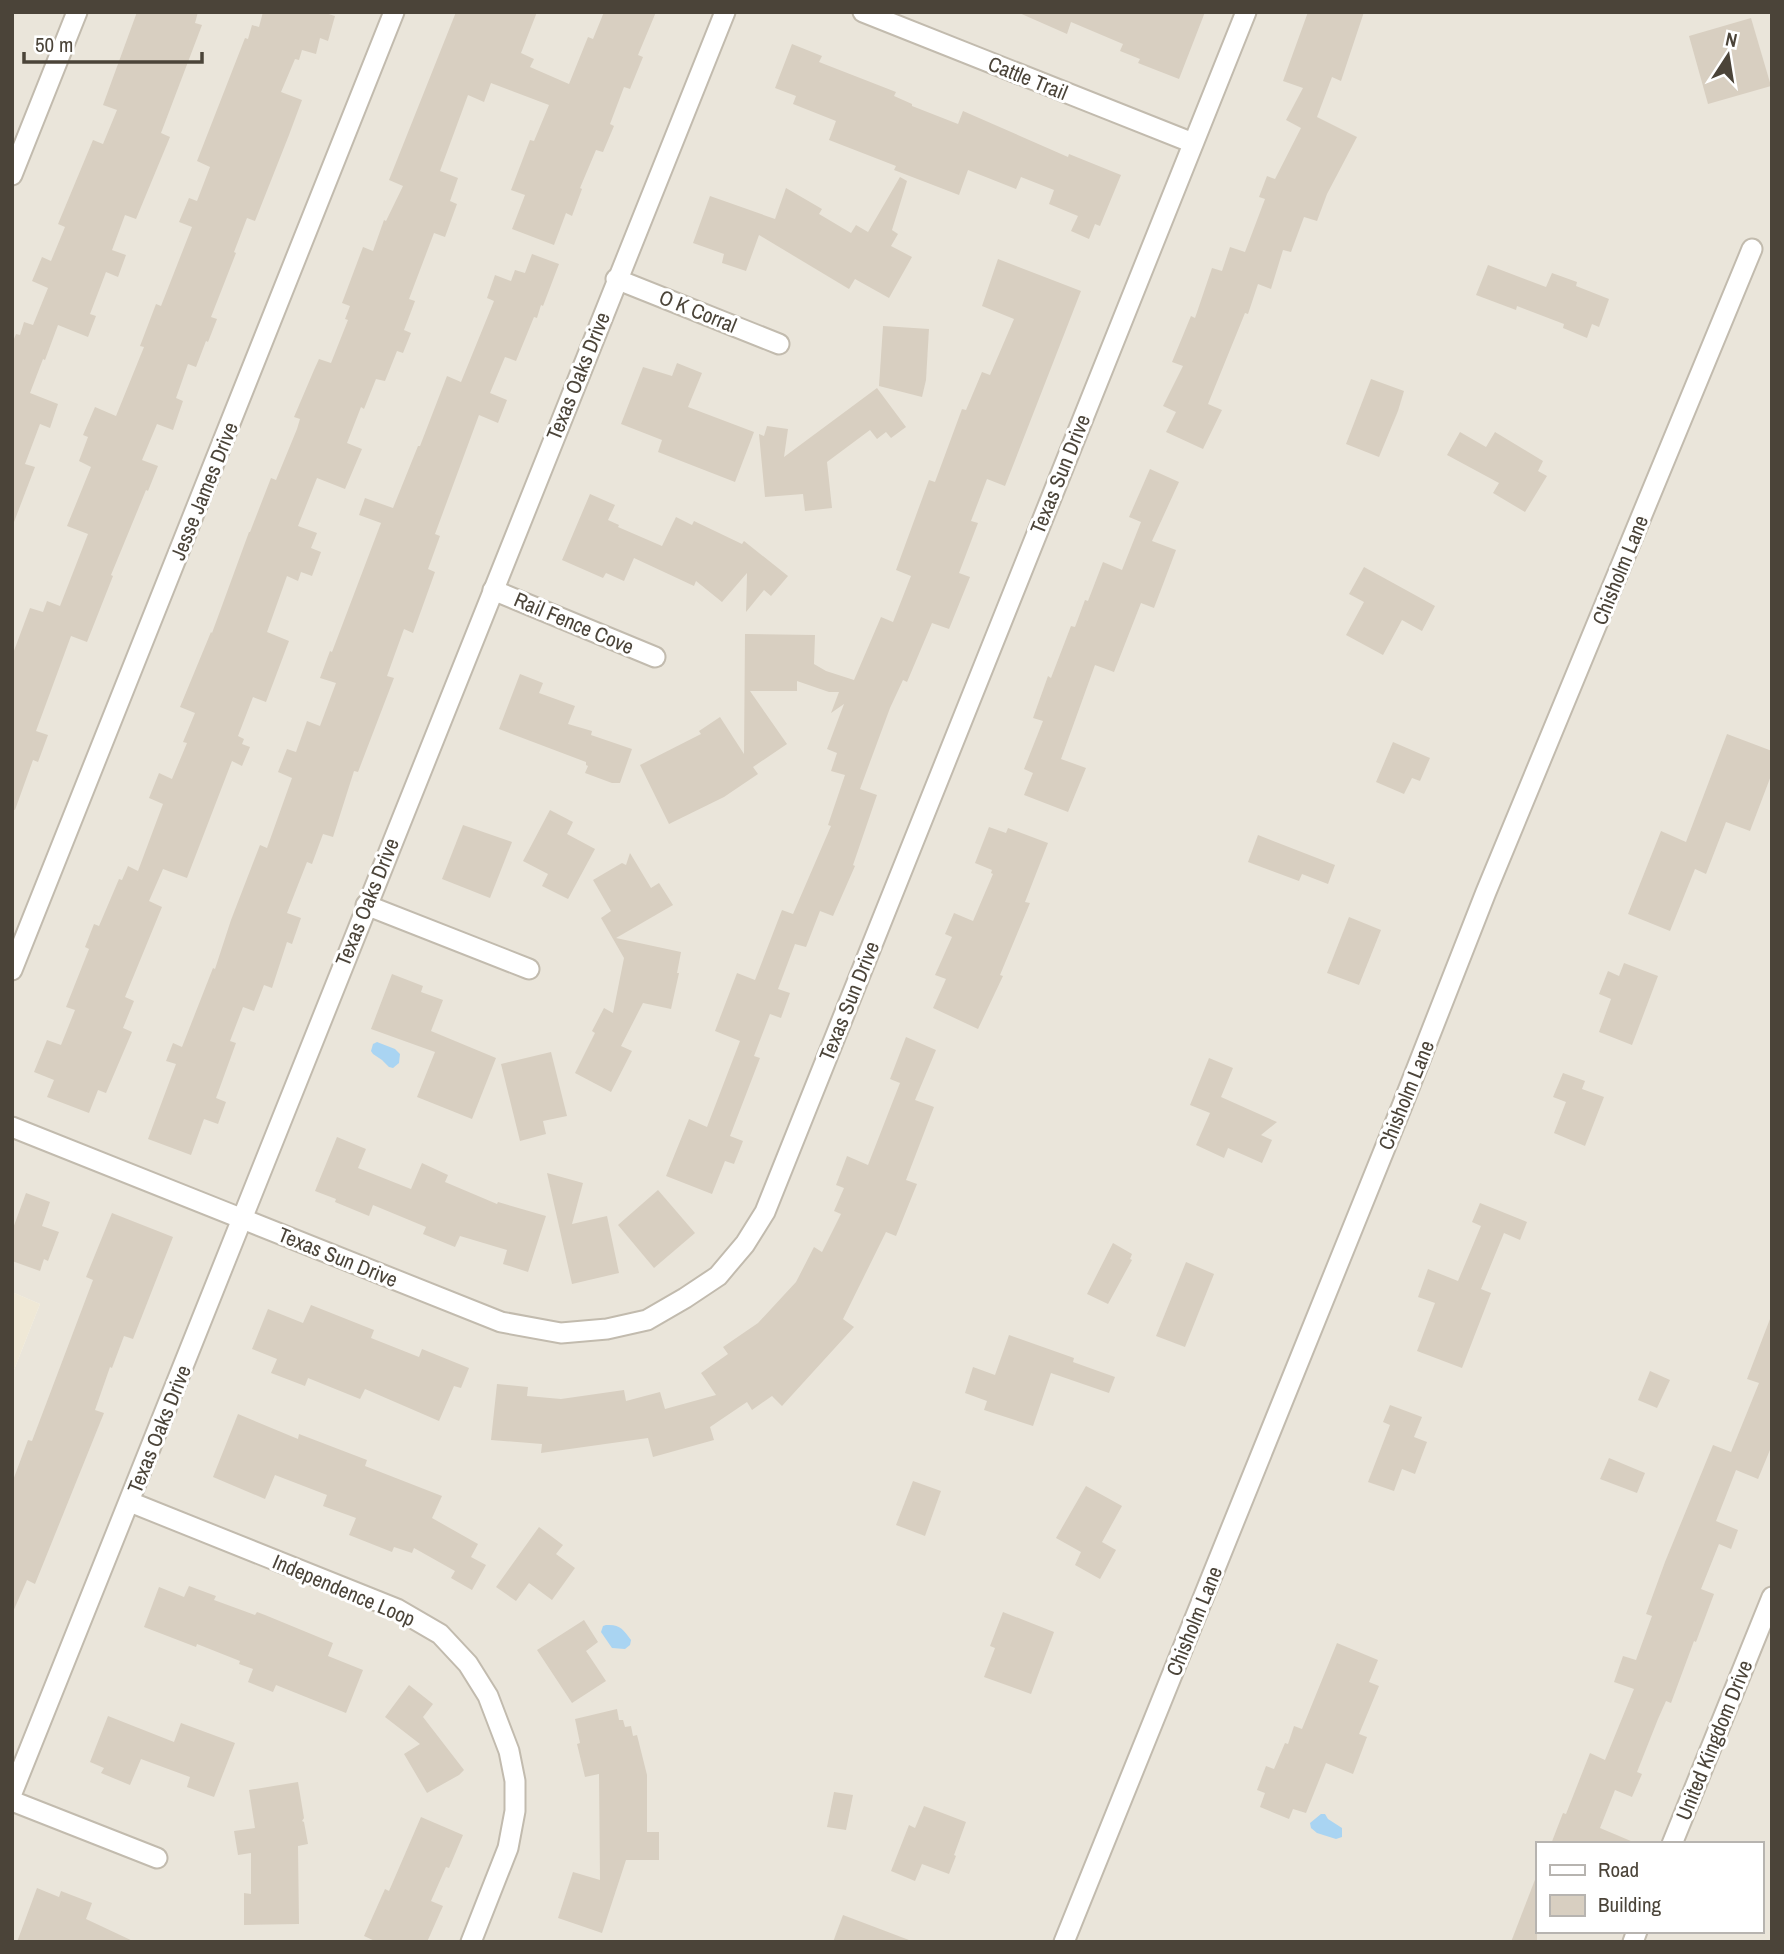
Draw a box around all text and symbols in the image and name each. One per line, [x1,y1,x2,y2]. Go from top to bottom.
scale bar [24,21,203,65]
north arrow [1693,21,1763,91]
text: N [1723,25,1740,53]
text: 50 m [35,30,73,59]
street label: Cattle Trail [984,49,1072,107]
street label: O K Corral [655,282,741,340]
street label: Texas Oaks Drive [539,308,617,444]
street label: Texas Sun Drive [1023,410,1097,538]
street label: Jesse James Drive [163,418,245,564]
street label: Chisholm Lane [1585,511,1655,629]
street label: Rail Fence Cove [510,585,638,661]
street label: Texas Oaks Drive [328,834,406,970]
street label: Texas Sun Drive [812,937,886,1065]
street label: Chisholm Lane [1371,1036,1441,1154]
street label: Texas Sun Drive [274,1220,402,1294]
street label: Texas Oaks Drive [120,1361,198,1497]
street label: Independence Loop [268,1547,420,1633]
street label: Chisholm Lane [1159,1562,1229,1680]
street label: United Kingdom Drive [1669,1656,1759,1824]
legend [1536,1842,1763,1933]
text: Road [1598,1855,1639,1884]
text: Building [1598,1890,1662,1919]

